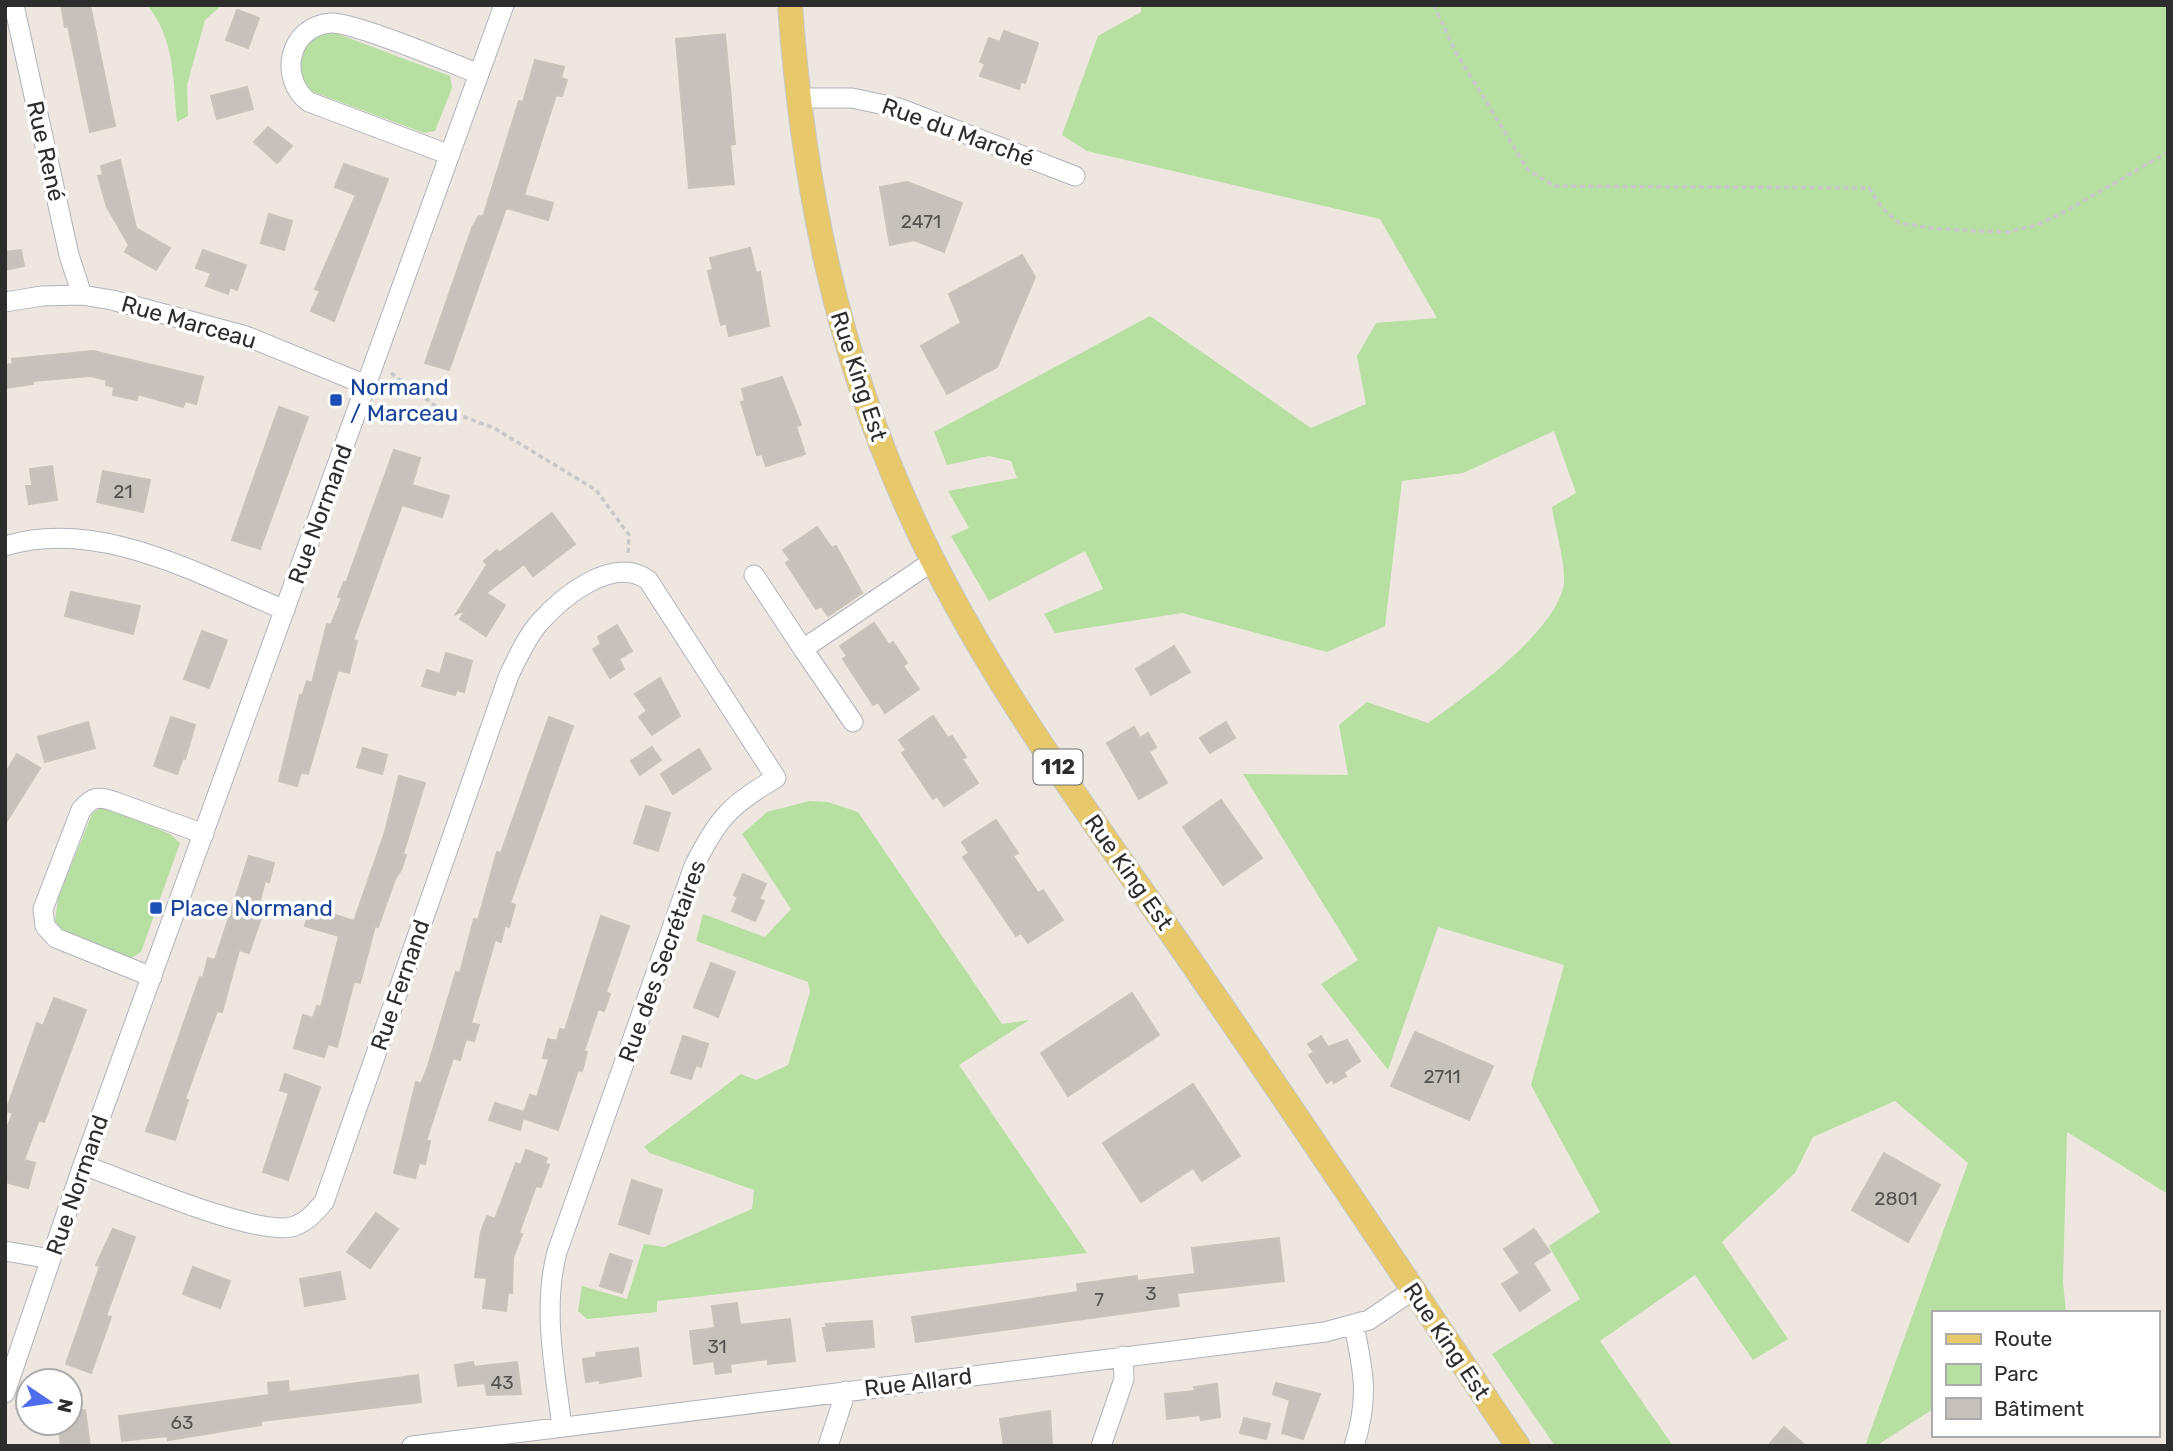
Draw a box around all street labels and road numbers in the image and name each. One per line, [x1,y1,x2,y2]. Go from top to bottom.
street label: Rue du Marché [878,92,1038,172]
street label: Rue René [21,98,71,204]
street label: Rue Marceau [118,289,260,355]
street label: Rue King Est [825,308,893,444]
street label: Rue Normand [282,441,358,587]
road number: 112 [1034,750,1082,784]
street label: Rue King Est [1079,809,1179,935]
street label: Rue des Secrétaires [612,856,712,1066]
street label: Rue Fernand [365,916,435,1054]
street label: Rue Normand [40,1111,114,1259]
street label: Rue King Est [1398,1277,1496,1405]
street label: Rue Allard [863,1362,973,1402]

